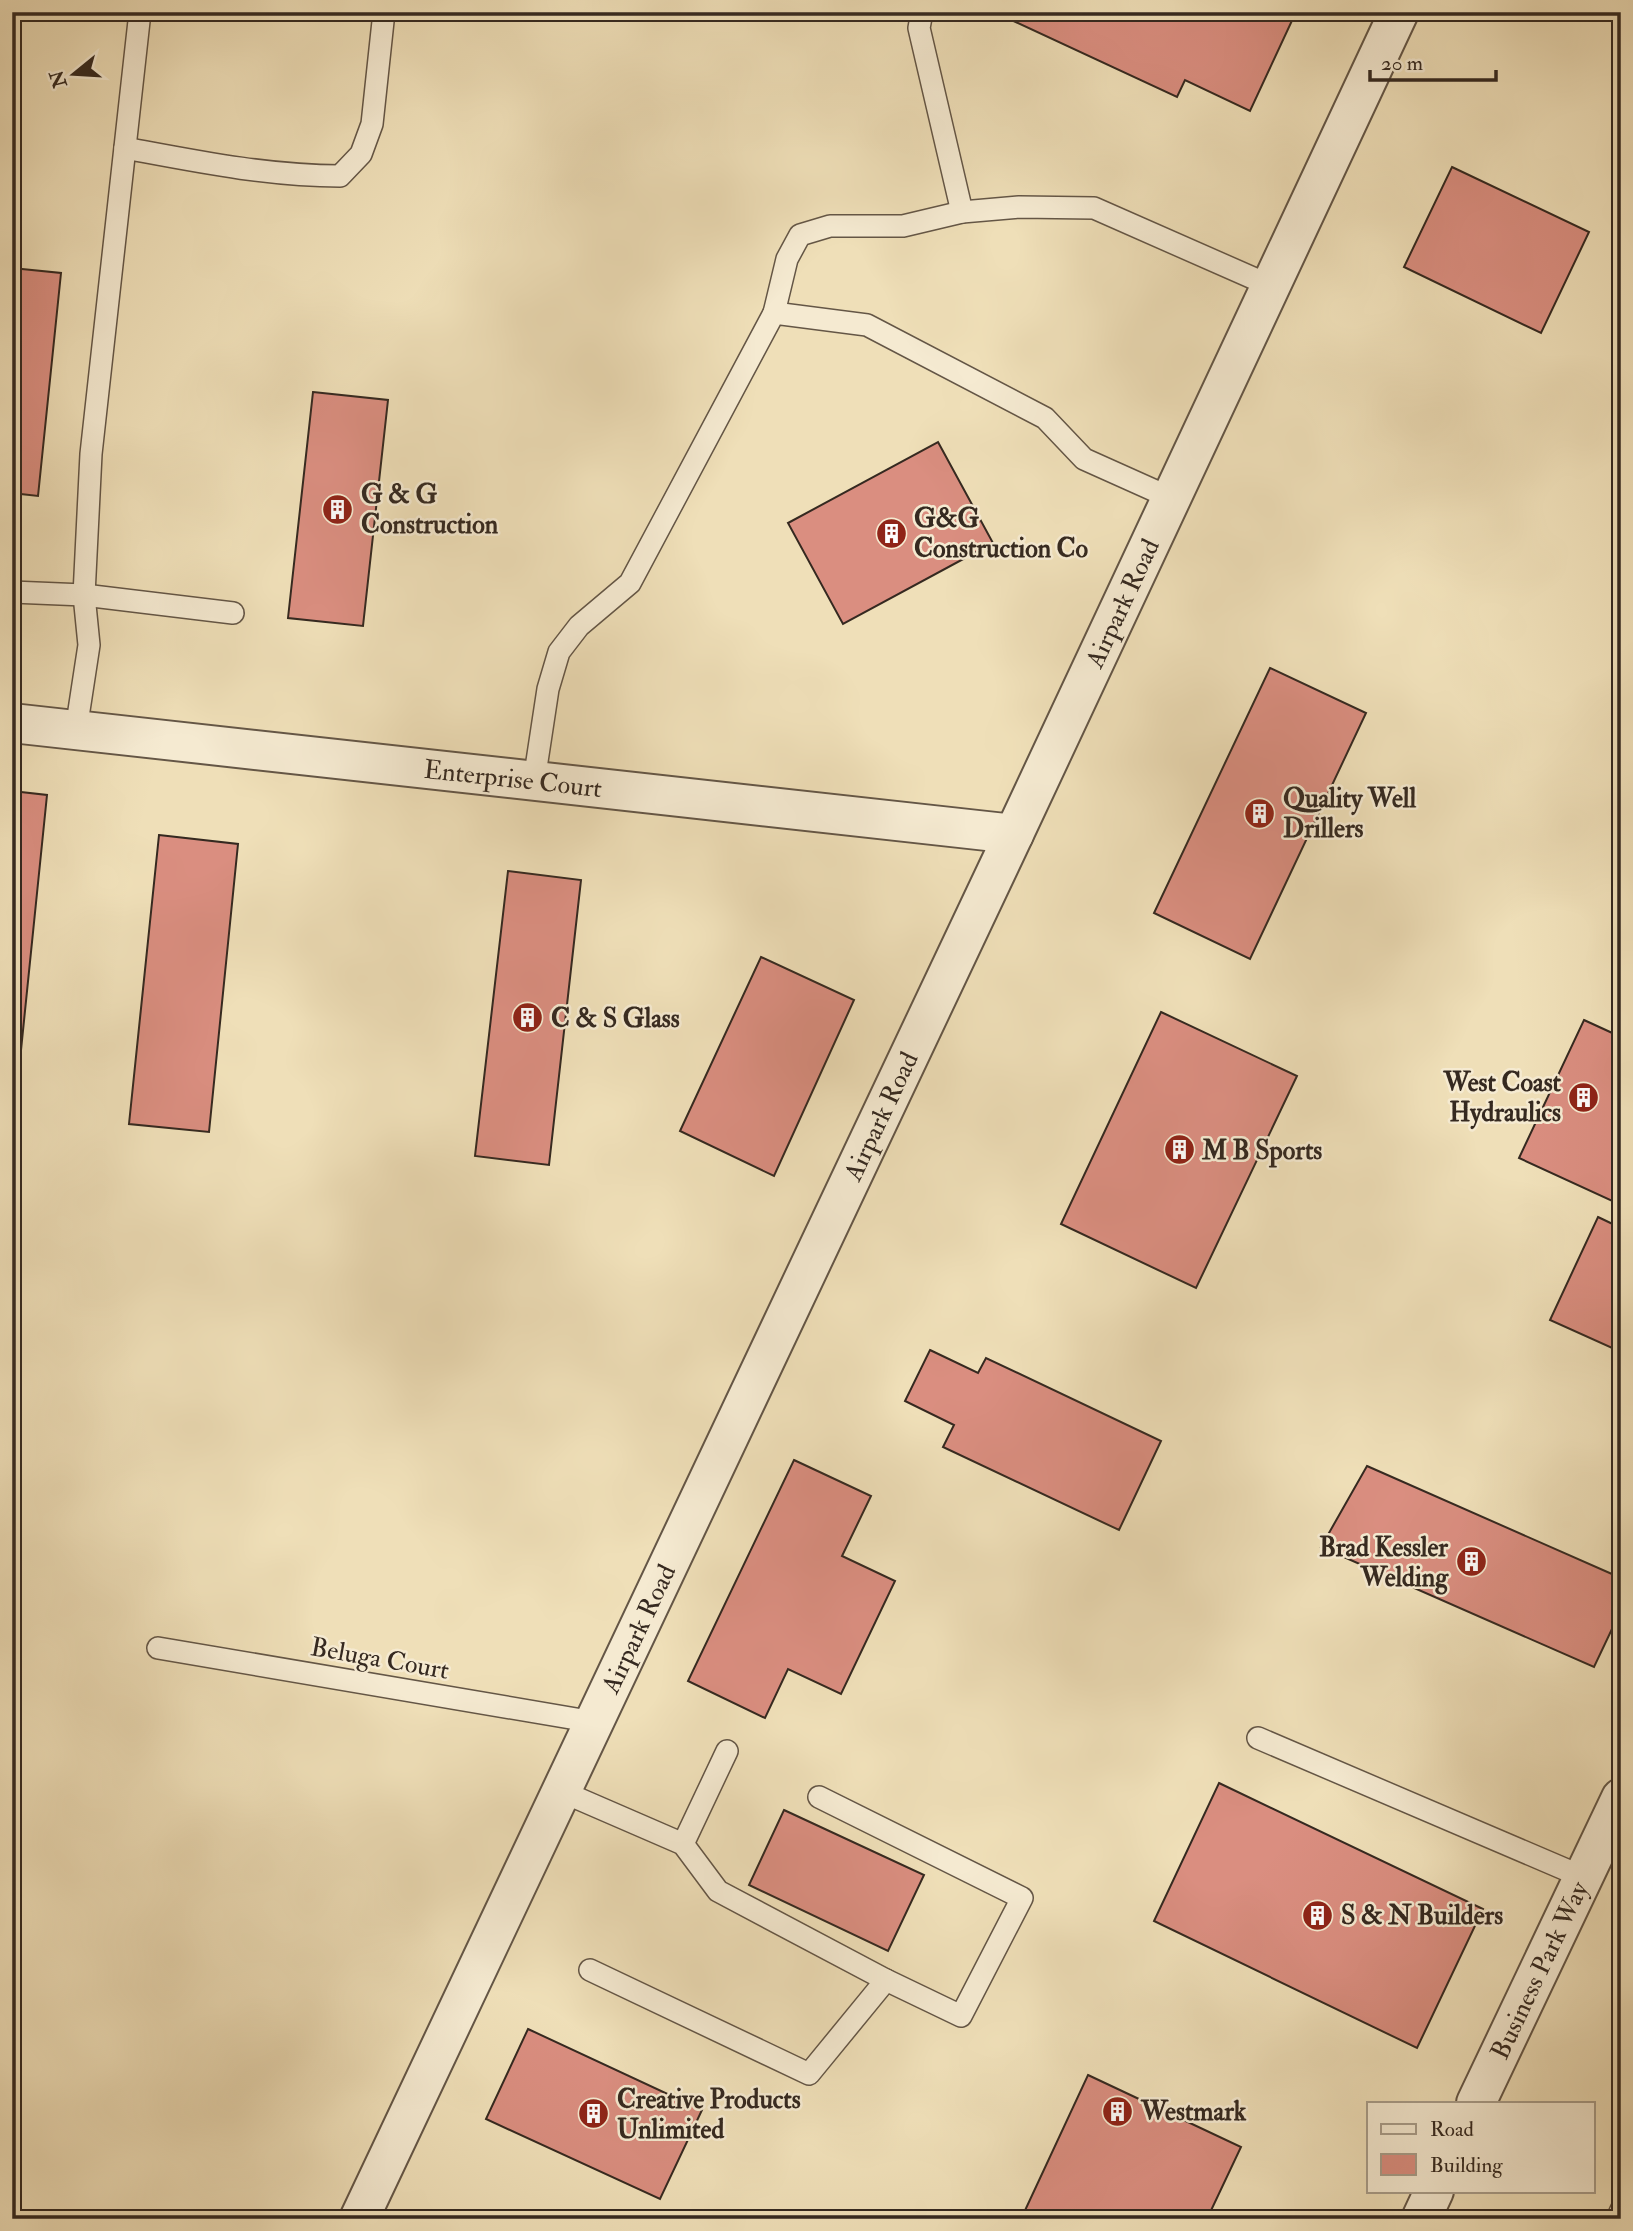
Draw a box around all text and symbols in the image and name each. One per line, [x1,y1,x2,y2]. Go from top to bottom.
north arrow [38,38,108,108]
scale bar [1370,38,1496,82]
text: 20 m [1381,50,1423,77]
text: N [44,66,73,92]
place label: G & G Construction [361,479,499,541]
building icon: G & G Construction [321,492,355,526]
place label: G&G Construction Co [914,503,1089,565]
building icon: G&G Construction Co [874,516,908,550]
street label: Airpark Road [1079,534,1167,674]
street label: Enterprise Court [422,754,604,805]
place label: Quality Well Drillers [1283,783,1416,845]
building icon: Quality Well Drillers [1243,796,1277,830]
building icon: C & S Glass [511,1001,545,1035]
place label: C & S Glass [551,1003,680,1035]
street label: Airpark Road [837,1047,926,1187]
place label: West Coast Hydraulics [1443,1067,1562,1130]
building icon: West Coast Hydraulics [1567,1080,1601,1114]
building icon: M B Sports [1162,1133,1196,1167]
place label: M B Sports [1201,1135,1322,1168]
place label: Brad Kessler Welding [1319,1532,1449,1595]
building icon: Brad Kessler Welding [1454,1545,1488,1579]
street label: Airpark Road [594,1559,683,1700]
street label: Beluga Court [308,1631,452,1687]
street label: Business Park Way [1484,1876,1596,2065]
building icon: S & N Builders [1301,1898,1335,1932]
place label: S & N Builders [1341,1900,1503,1932]
place label: Creative Products Unlimited [617,2084,801,2146]
building icon: Westmark [1101,2094,1135,2128]
place label: Westmark [1140,2096,1247,2128]
building icon: Creative Products Unlimited [577,2097,611,2131]
legend [1367,2102,1594,2192]
text: Road [1430,2116,1475,2143]
text: Building [1430,2152,1503,2179]

